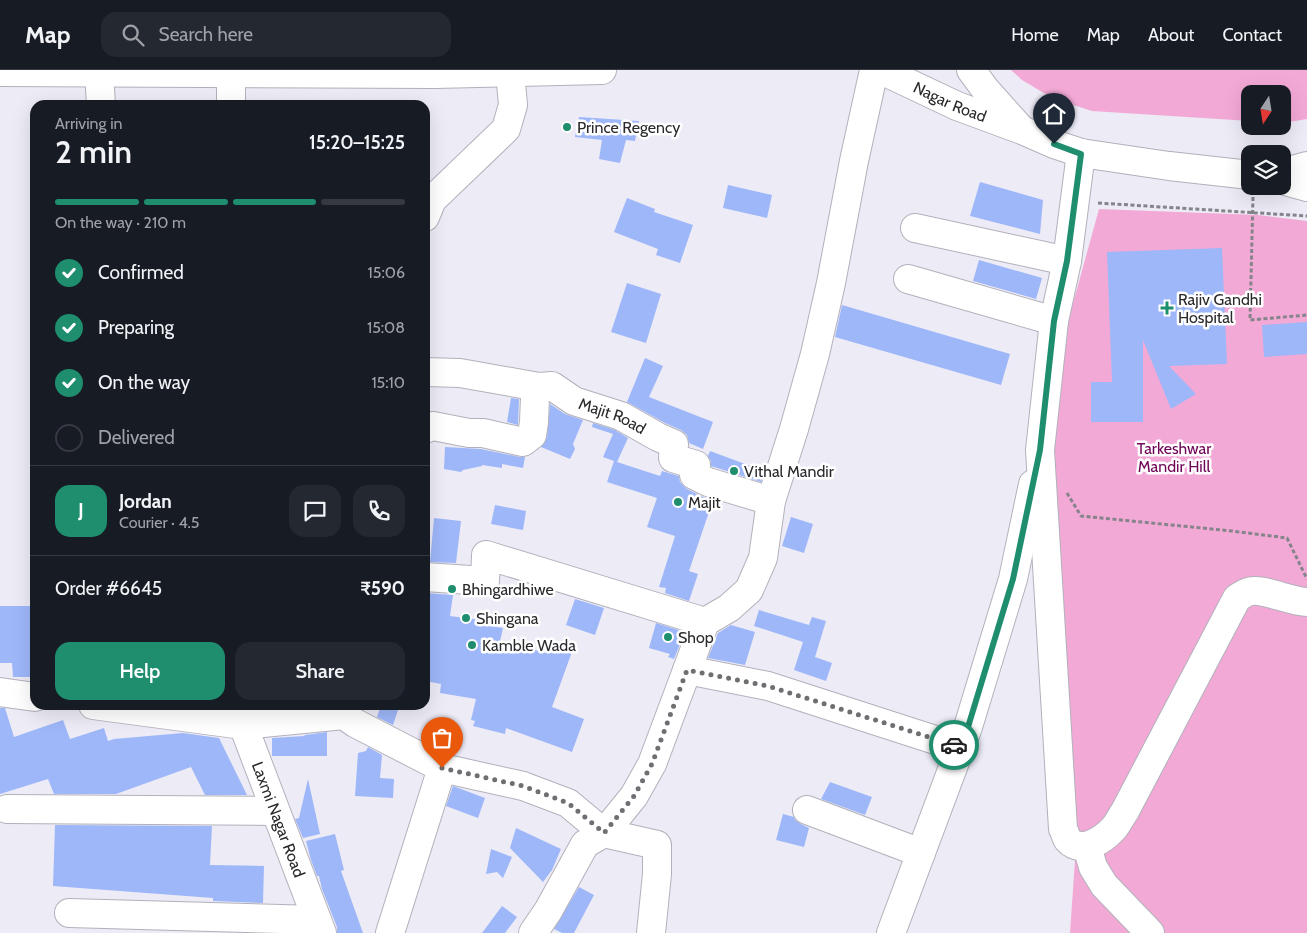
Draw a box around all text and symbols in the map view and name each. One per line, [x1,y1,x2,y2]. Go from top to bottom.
search box [101,12,451,57]
text: Map [25,20,71,49]
icon: search [119,21,147,49]
text: Search here [159,23,253,46]
text: Home [1011,24,1059,46]
text: Map [1087,24,1120,46]
text: About [1148,24,1194,46]
text: Contact [1222,24,1282,46]
street label: Nagar Road [910,77,989,126]
north arrow [1241,85,1291,135]
map controls [1241,85,1291,195]
pin [1033,93,1075,144]
icon: home [1040,100,1068,128]
text: Arriving in [55,114,122,133]
place label: Prince Regency [577,118,680,137]
marker: Prince Regency [561,121,573,133]
text: 15:20–15:25 [309,131,405,154]
text: 2 min [55,132,132,171]
button: layers [1241,145,1291,195]
text: On the way · 210 m [55,213,186,232]
icon: check [55,259,83,287]
text: Confirmed [98,261,184,284]
text: 15:06 [368,263,405,282]
place label: Rajiv Gandhi Hospital [1178,290,1262,327]
marker: Rajiv Gandhi Hospital [1160,301,1174,315]
icon: check [55,314,83,342]
text: Preparing [98,316,174,339]
text: 15:08 [367,318,405,337]
icon: check [55,369,83,397]
text: On the way [98,371,190,394]
text: 15:10 [371,373,405,392]
street label: Majit Road [576,394,649,438]
text: Delivered [98,426,175,449]
park label: Tarkeshwar Mandir Hill [1137,439,1212,476]
place label: Vithal Mandir [744,462,835,481]
marker: Vithal Mandir [728,465,740,477]
button: chat [289,485,341,537]
button: phone [353,485,405,537]
text: Jordan [119,490,172,513]
place label: Majit [688,493,721,512]
marker: Majit [672,496,684,508]
text: J [78,499,84,522]
text: Courier · 4.5 [119,513,200,532]
text: Order #6645 [55,577,162,600]
text: ₹590 [360,577,405,600]
place label: Bhingardhiwe [462,580,554,599]
marker: Bhingardhiwe [446,583,458,595]
place label: Shingana [476,609,539,628]
marker: Shingana [460,612,472,624]
place label: Shop [678,628,714,647]
marker: Shop [662,631,674,643]
place label: Kamble Wada [482,636,576,655]
marker: Kamble Wada [466,639,478,651]
button: Help [55,642,225,700]
button: Share [235,642,405,700]
pin [421,717,463,768]
courier [929,720,979,770]
icon: bag [428,724,456,752]
icon: car [940,731,968,759]
street label: Laxmi Nagar Road [248,759,309,880]

